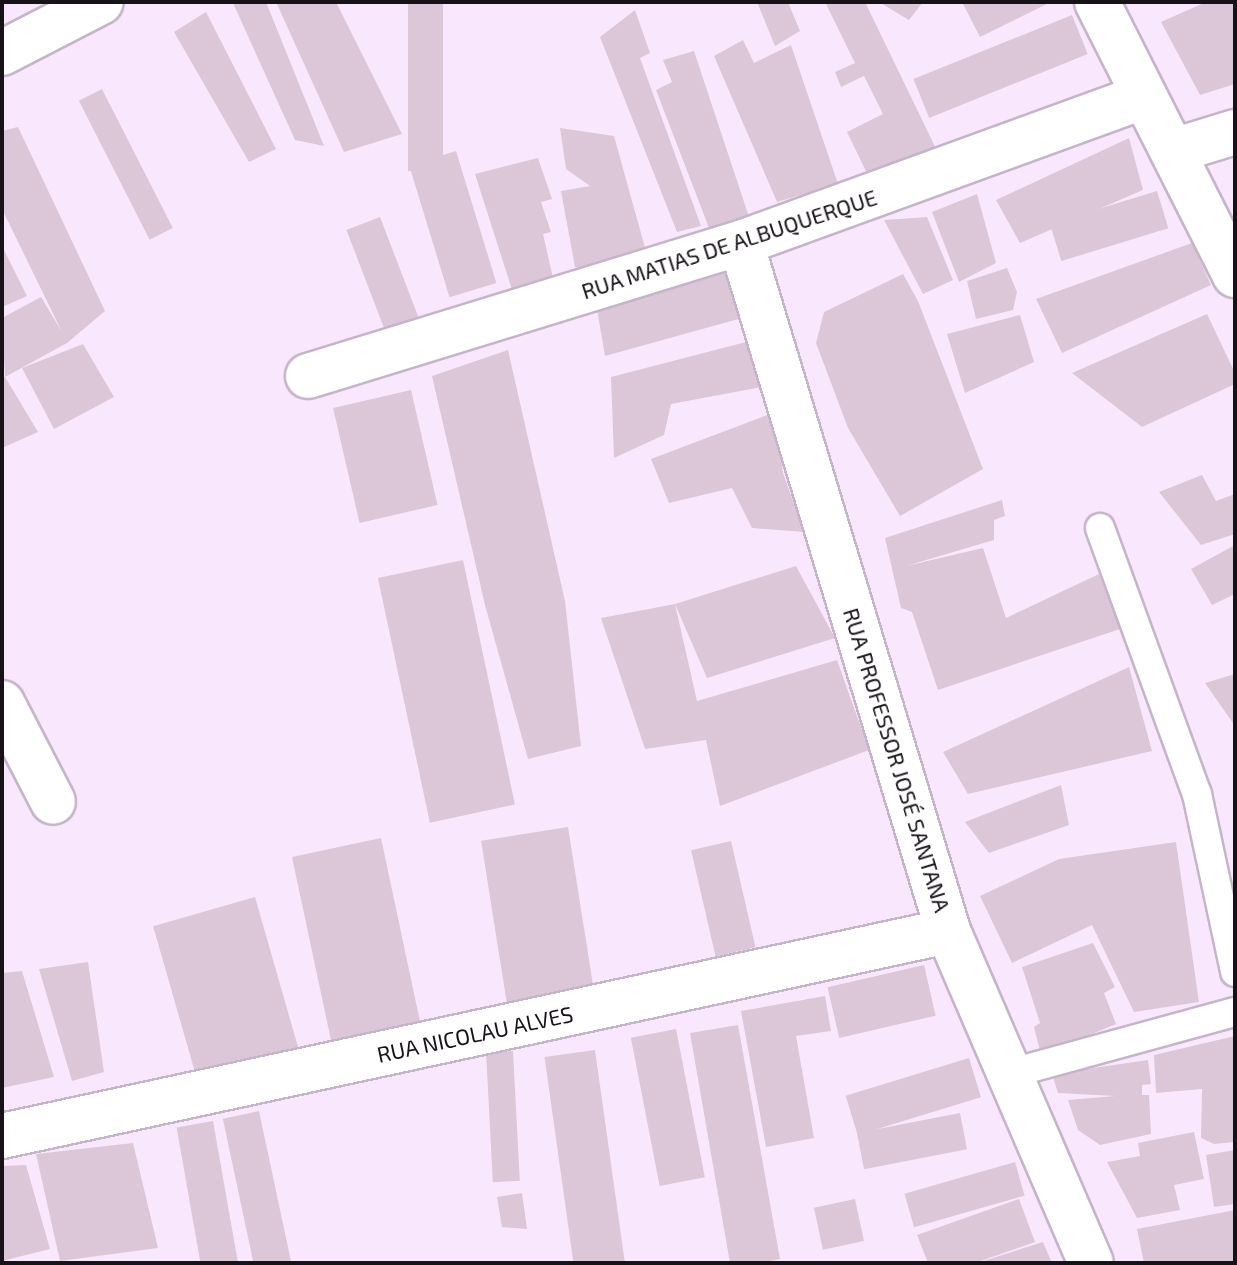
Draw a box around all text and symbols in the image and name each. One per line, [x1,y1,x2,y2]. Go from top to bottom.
street label: RUA MATIAS DE ALBUQUERQUE [578,184,880,304]
street label: RUA PROFESSOR JOSÉ SANTANA [838,604,956,916]
street label: RUA NICOLAU ALVES [374,1000,576,1068]

